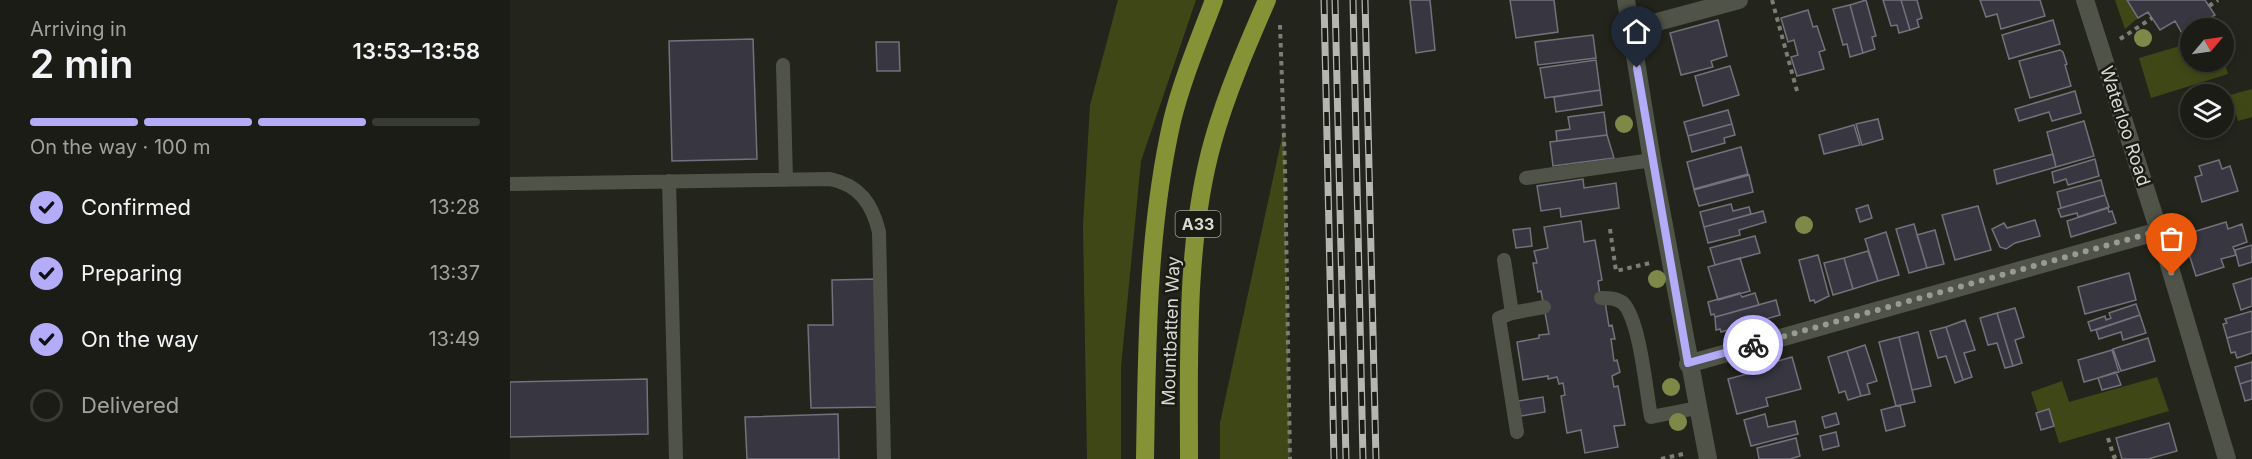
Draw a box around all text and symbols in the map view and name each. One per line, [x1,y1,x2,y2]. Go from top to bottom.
pin [1611,6,1662,68]
icon: home [1620,15,1653,48]
text: Arriving in [30,17,127,41]
north arrow [2180,18,2234,72]
map controls [2180,18,2234,138]
text: 13:53–13:58 [353,38,480,64]
text: 2 min [30,40,133,87]
street label: Waterloo Road [2096,63,2155,188]
button: layers [2180,84,2234,138]
text: On the way · 100 m [30,135,210,159]
icon: check [30,191,63,224]
text: Confirmed [81,194,191,220]
text: 13:28 [429,195,480,219]
road number: A33 [1176,211,1220,237]
pin [2146,213,2197,275]
icon: bag [2155,222,2188,255]
street label: Mountbatten Way [1157,256,1184,406]
icon: check [30,257,63,290]
text: Preparing [81,260,182,286]
text: 13:37 [430,261,480,285]
courier [1723,315,1783,375]
icon: check [30,323,63,356]
text: On the way [81,326,199,352]
text: 13:49 [428,327,480,351]
icon: bike [1737,329,1770,362]
text: Delivered [81,392,179,418]

